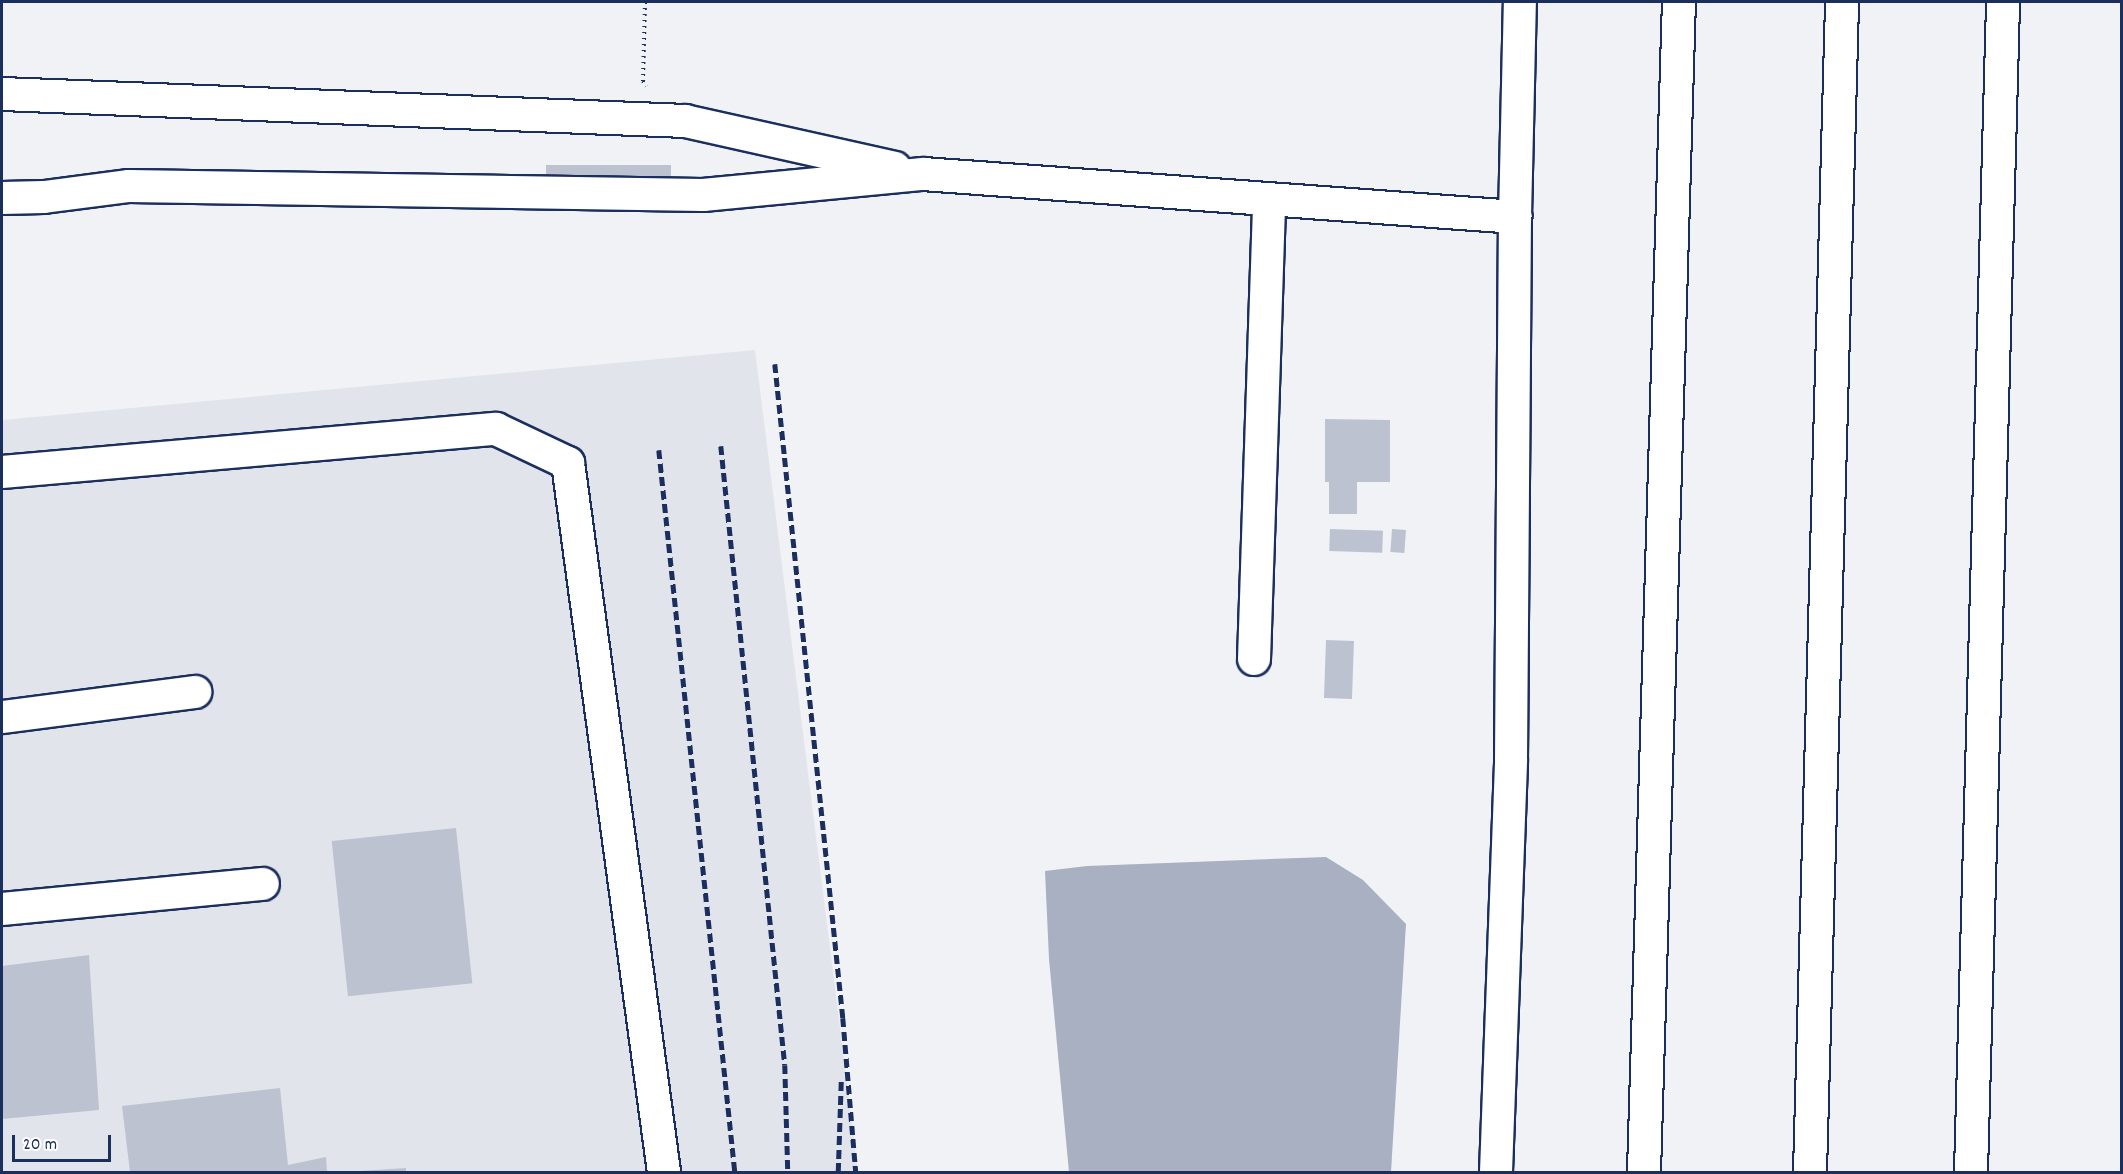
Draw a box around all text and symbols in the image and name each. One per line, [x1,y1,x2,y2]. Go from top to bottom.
scale bar [15,1123,114,1161]
text: 20 m [23,1133,57,1158]

